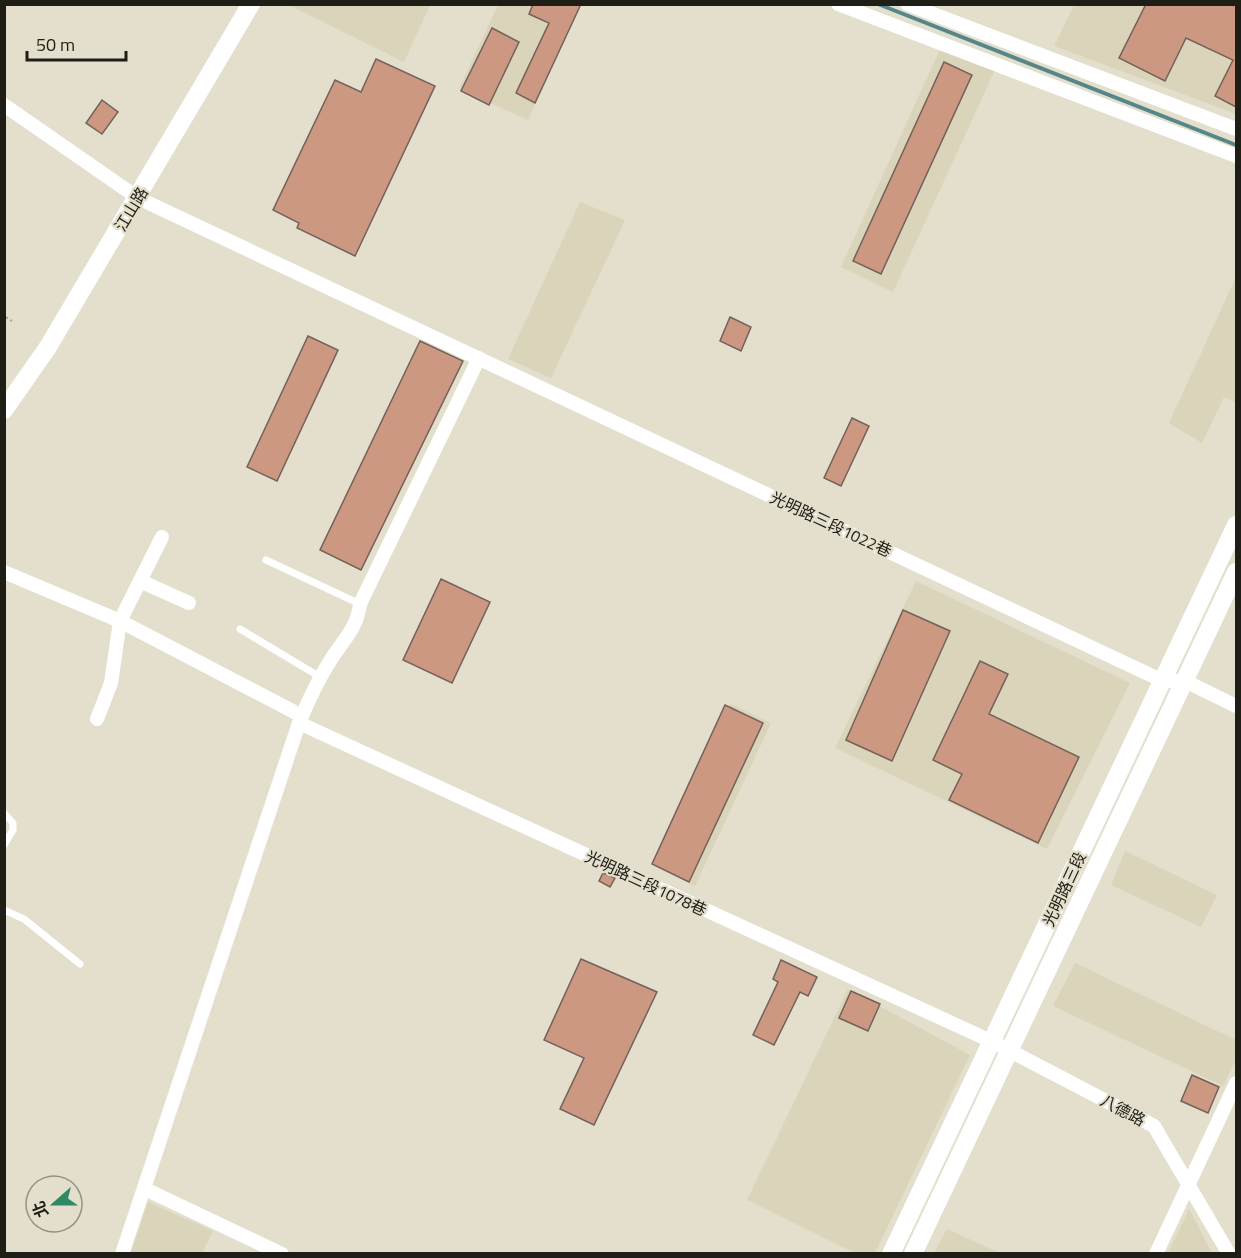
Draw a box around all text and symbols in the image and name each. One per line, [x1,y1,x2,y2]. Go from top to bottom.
scale bar [27,24,126,62]
text: 50 m [36,31,75,58]
street label: 江山路 [108,182,154,236]
street label: 光明路三段1022巷 [766,485,896,563]
street label: 光明路三段1078巷 [581,844,711,922]
street label: 光明路三段 [1036,848,1092,930]
street label: 八德路 [1096,1088,1150,1132]
north arrow [24,1174,84,1234]
text: 北 [26,1198,54,1221]

